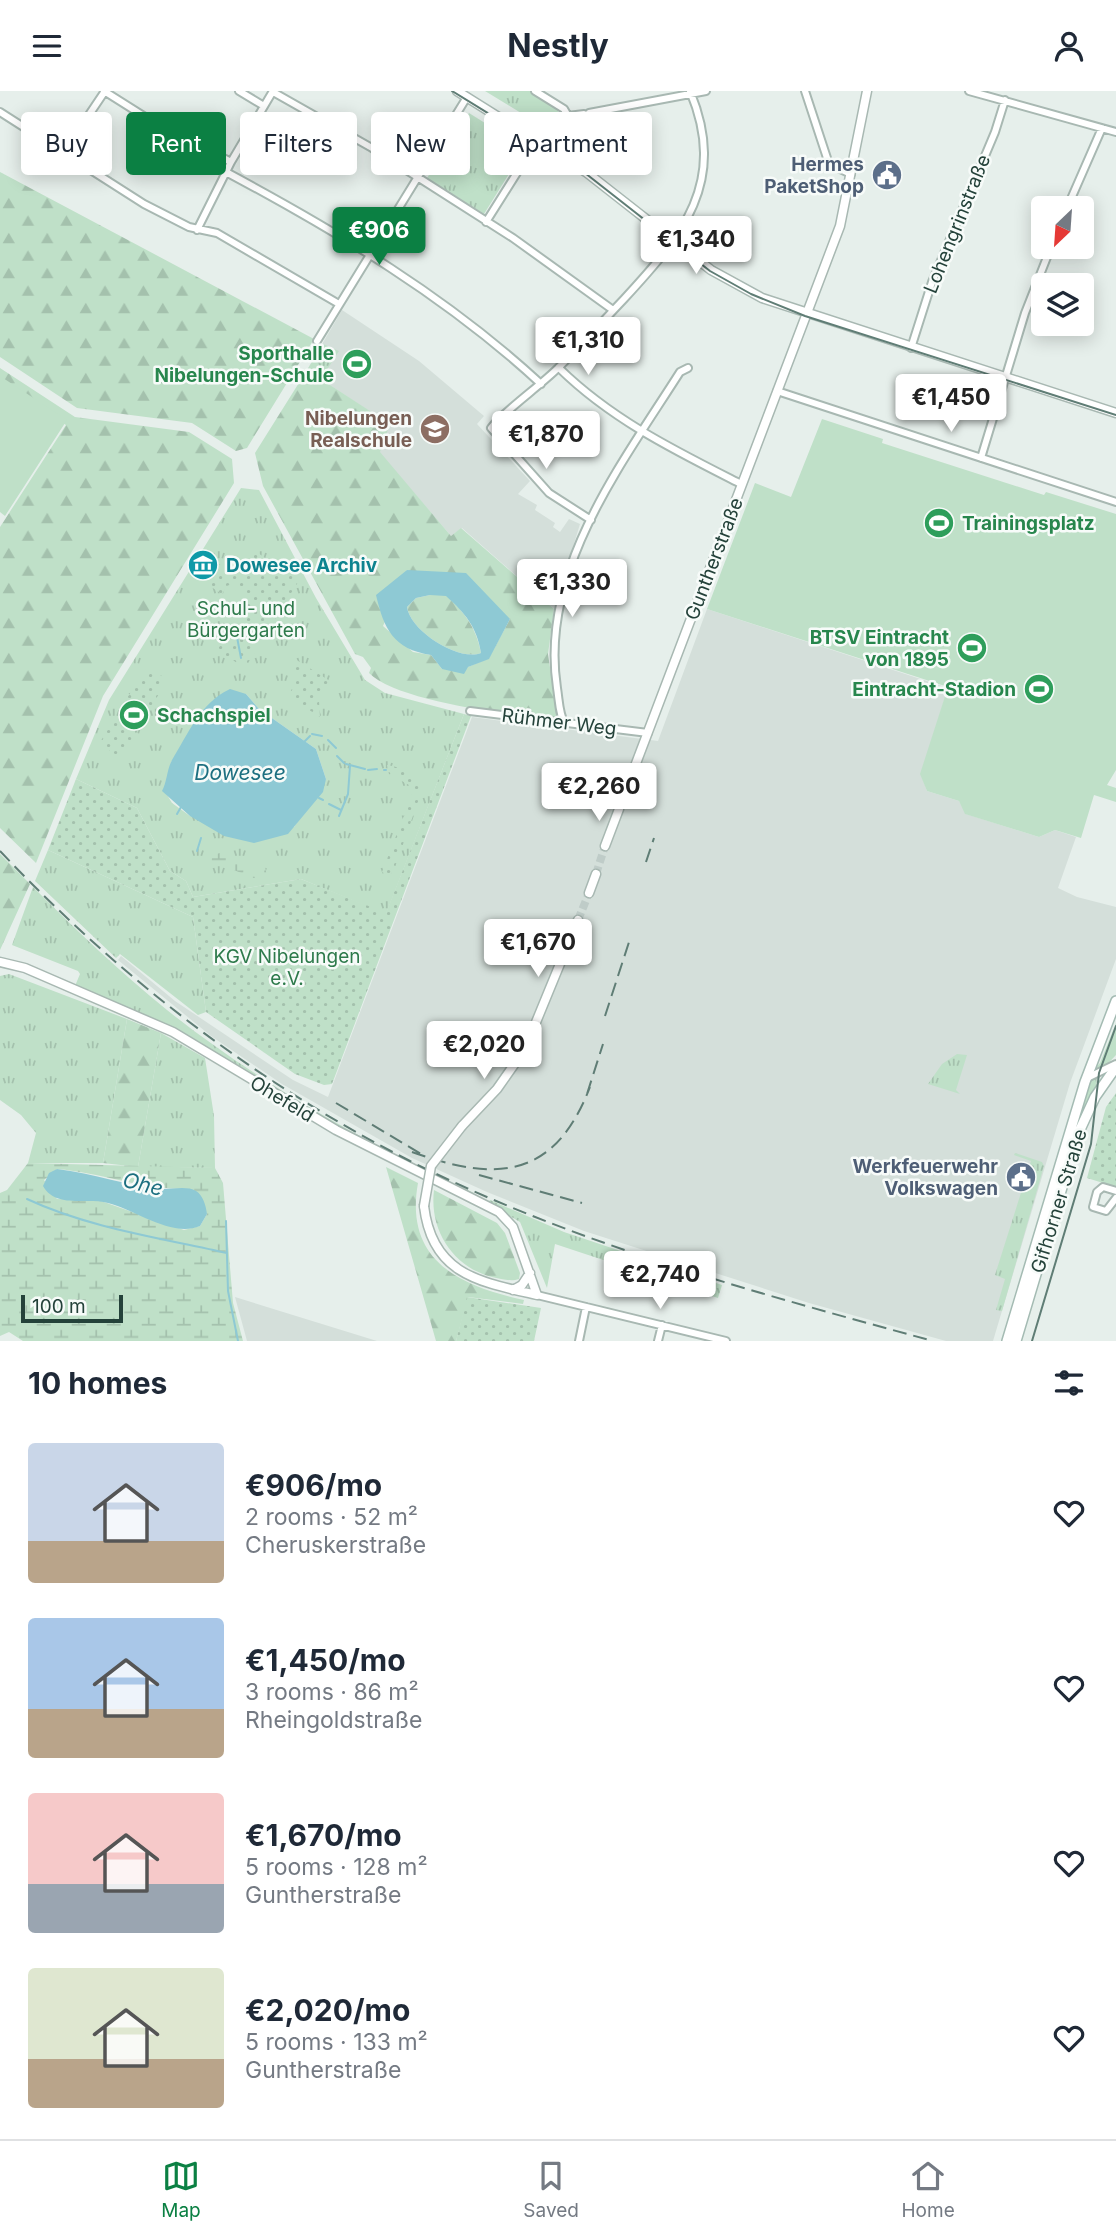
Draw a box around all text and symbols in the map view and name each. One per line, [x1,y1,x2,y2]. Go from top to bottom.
text: Nestly [507,26,609,65]
icon: menu [28,27,66,65]
icon: person [1050,27,1088,65]
chip: Buy [21,112,112,175]
chip: Rent [126,112,226,175]
chip: Filters [240,112,357,175]
chip: New [371,112,470,175]
chip: Apartment [484,112,652,175]
street label: Lohengrinstraße [919,151,995,297]
place label: Hermes PaketShop [764,153,864,198]
public building icon: Hermes PaketShop [870,158,904,192]
north arrow [1031,196,1094,259]
map controls [1031,196,1094,336]
pin: €906 [338,207,420,267]
text: €906 [348,216,410,244]
pin: €1,340 [639,216,753,276]
text: €1,340 [657,225,735,253]
button: layers [1031,273,1094,336]
pin: €1,310 [531,317,645,377]
text: €1,310 [551,326,625,354]
place label: Sporthalle Nibelungen-Schule [154,342,334,387]
sports icon: Sporthalle Nibelungen-Schule [340,347,374,381]
pin: €1,450 [894,375,1008,434]
text: €1,450 [911,383,991,411]
place label: Nibelungen Realschule [305,407,412,452]
pin: €1,870 [489,411,603,471]
school or university icon: Nibelungen Realschule [418,412,452,446]
text: €1,870 [508,420,584,448]
street label: Guntherstraße [680,495,748,623]
sports icon: Trainingsplatz [922,506,956,540]
place label: Trainingsplatz [962,512,1095,535]
museum icon: Dowesee Archiv [186,548,220,582]
place label: Dowesee Archiv [226,554,378,577]
pin: €1,330 [515,559,629,619]
text: €1,330 [533,568,611,596]
park label: Schul- und Bürgergarten [187,597,305,642]
place label: BTSV Eintracht von 1895 [810,626,949,671]
sports icon: BTSV Eintracht von 1895 [955,631,989,665]
sports icon: Eintracht-Stadion [1022,672,1056,706]
place label: Eintracht-Stadion [852,678,1016,701]
sports icon: Schachspiel [117,698,151,732]
place label: Schachspiel [157,704,271,727]
street label: Rühmer Weg [500,704,618,740]
water label: Dowesee [194,760,286,785]
pin: €2,260 [542,763,656,823]
text: €2,260 [558,772,640,800]
pin: €1,670 [481,919,595,979]
text: €1,670 [500,928,576,956]
park label: KGV Nibelungen e.V. [214,945,360,990]
pin: €2,020 [427,1021,541,1081]
text: €2,020 [443,1030,525,1058]
street label: Ohefeld [246,1071,318,1127]
street label: Gifhorner Straße [1026,1126,1092,1276]
place label: Werkfeuerwehr Volkswagen [853,1155,998,1200]
public building icon: Werkfeuerwehr Volkswagen [1004,1160,1038,1194]
water label: Ohe [120,1167,166,1201]
pin: €2,740 [603,1251,717,1311]
text: €2,740 [620,1260,700,1288]
scale bar [21,1292,122,1324]
text: 100 m [32,1295,86,1318]
icon: filters [1050,1364,1088,1402]
text: 10 homes [28,1365,167,1401]
text: €906/mo [245,1467,382,1503]
icon: home [84,1471,168,1555]
icon: heart [1050,1494,1088,1532]
text: 2 rooms · 52 m² [245,1503,418,1531]
text: Cheruskerstraße [245,1531,426,1559]
text: €1,450/mo [245,1642,406,1678]
icon: home [84,1646,168,1730]
icon: heart [1050,1669,1088,1707]
text: 3 rooms · 86 m² [245,1678,419,1706]
text: Rheingoldstraße [245,1706,422,1734]
text: €1,670/mo [245,1817,402,1853]
icon: home [84,1821,168,1905]
icon: heart [1050,1844,1088,1882]
text: 5 rooms · 128 m² [245,1853,428,1881]
text: Guntherstraße [245,1881,401,1909]
text: €2,020/mo [245,1992,410,2028]
icon: home [84,1996,168,2080]
icon: heart [1050,2019,1088,2057]
text: 5 rooms · 133 m² [245,2028,428,2056]
text: Guntherstraße [245,2056,401,2084]
tab: Map [161,2157,201,2222]
tab: Saved [523,2157,579,2222]
tab: Home [901,2157,955,2222]

